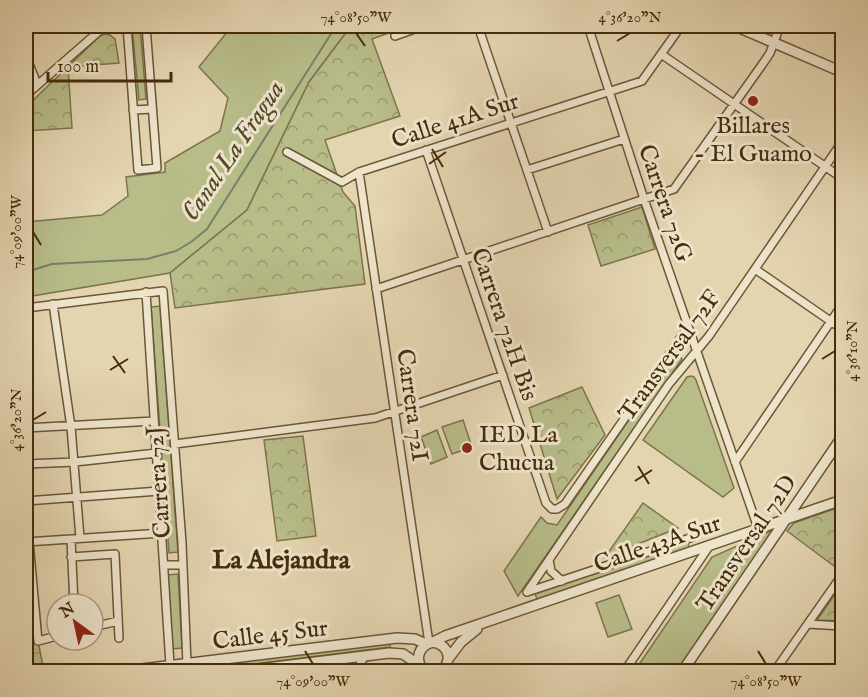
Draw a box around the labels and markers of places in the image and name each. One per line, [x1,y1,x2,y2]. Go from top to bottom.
marker: Billares - El Guamo [746,94,760,108]
place label: Billares - El Guamo [694,111,812,170]
place label: IED La Chucua [479,420,559,479]
marker: IED La Chucua [460,441,474,455]

